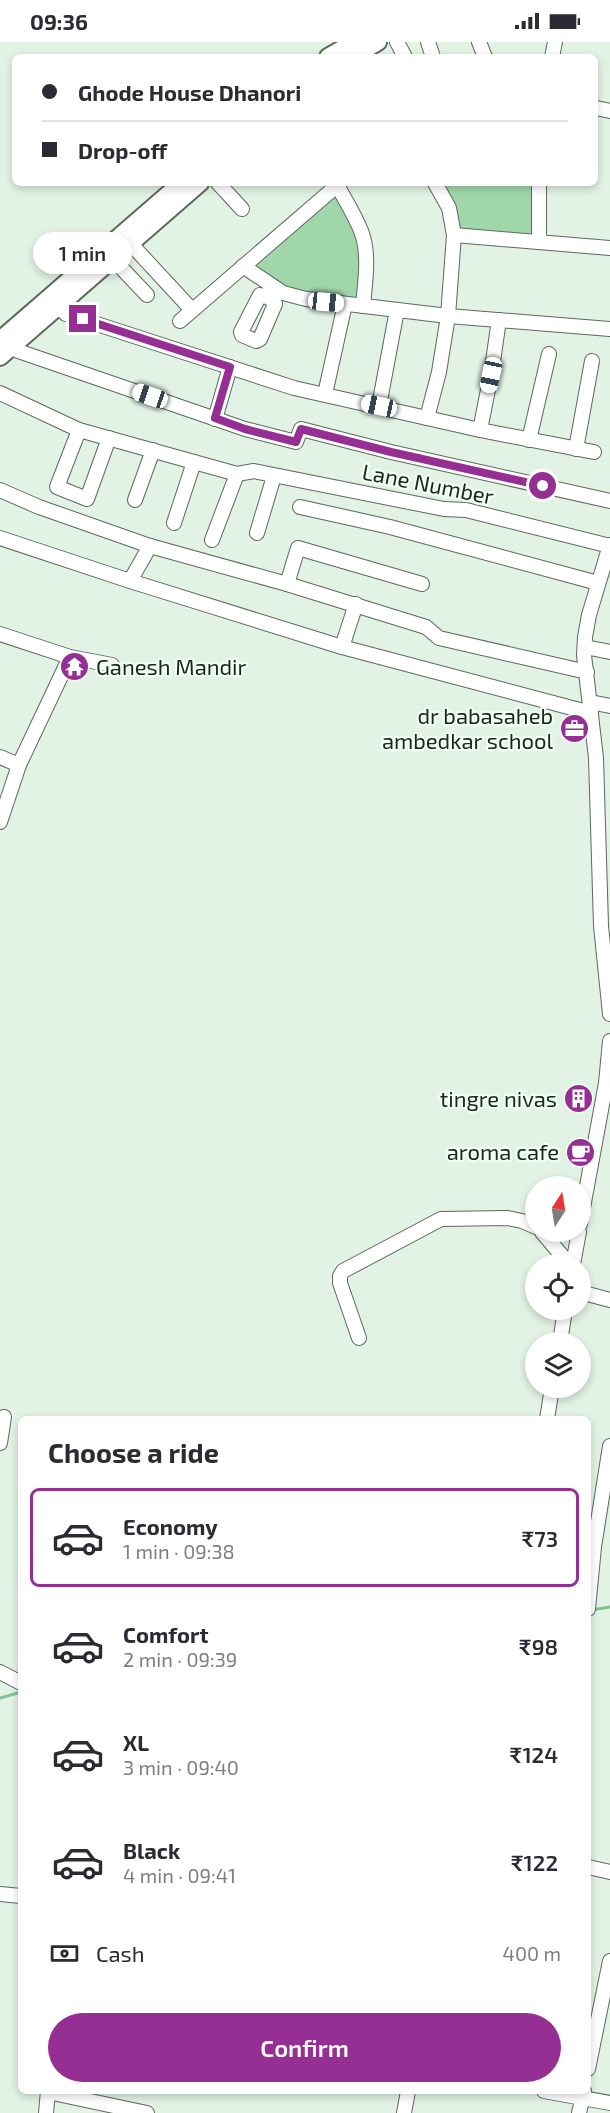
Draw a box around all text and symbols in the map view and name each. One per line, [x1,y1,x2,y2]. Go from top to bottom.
text: 09:36 [30,8,88,34]
text: Ghode House Dhanori [78,79,301,105]
text: Drop-off [78,137,167,163]
callout: 1 min [34,232,132,274]
text: 1 min [59,241,106,265]
car [307,291,345,313]
route end [69,305,96,332]
car [478,356,504,394]
car [130,382,170,410]
car [360,393,398,419]
street label: Lane Number [360,458,496,509]
route start [529,472,556,499]
temple icon: Ganesh Mandir [59,651,91,683]
place label: Ganesh Mandir [96,653,247,679]
place label: dr babasaheb ambedkar school [382,702,553,753]
office icon: dr babasaheb ambedkar school [558,713,590,745]
building icon: tingre nivas [562,1083,594,1115]
place label: tingre nivas [440,1085,557,1111]
cafe icon: aroma cafe [564,1136,596,1168]
place label: aroma cafe [447,1138,559,1164]
north arrow [525,1176,591,1242]
map controls [525,1176,591,1398]
button: locate [525,1254,591,1320]
button: layers [525,1332,591,1398]
text: Choose a ride [48,1436,219,1468]
icon: car [51,1511,105,1565]
text: Economy [123,1513,218,1539]
text: ₹73 [521,1525,558,1551]
text: 1 min · 09:38 [123,1539,235,1563]
icon: car [51,1619,105,1673]
text: Comfort [123,1621,208,1647]
text: ₹98 [519,1633,558,1659]
text: 2 min · 09:39 [123,1647,237,1671]
icon: car [51,1727,105,1781]
text: XL [123,1729,149,1755]
text: ₹124 [510,1741,558,1767]
text: 3 min · 09:40 [123,1755,239,1779]
icon: car [51,1835,105,1889]
text: Black [123,1837,180,1863]
text: ₹122 [511,1849,558,1875]
text: 4 min · 09:41 [123,1863,236,1887]
icon: cash [48,1937,81,1970]
text: Cash [96,1940,145,1966]
text: 400 m [503,1941,561,1965]
button: Confirm [48,2013,561,2082]

